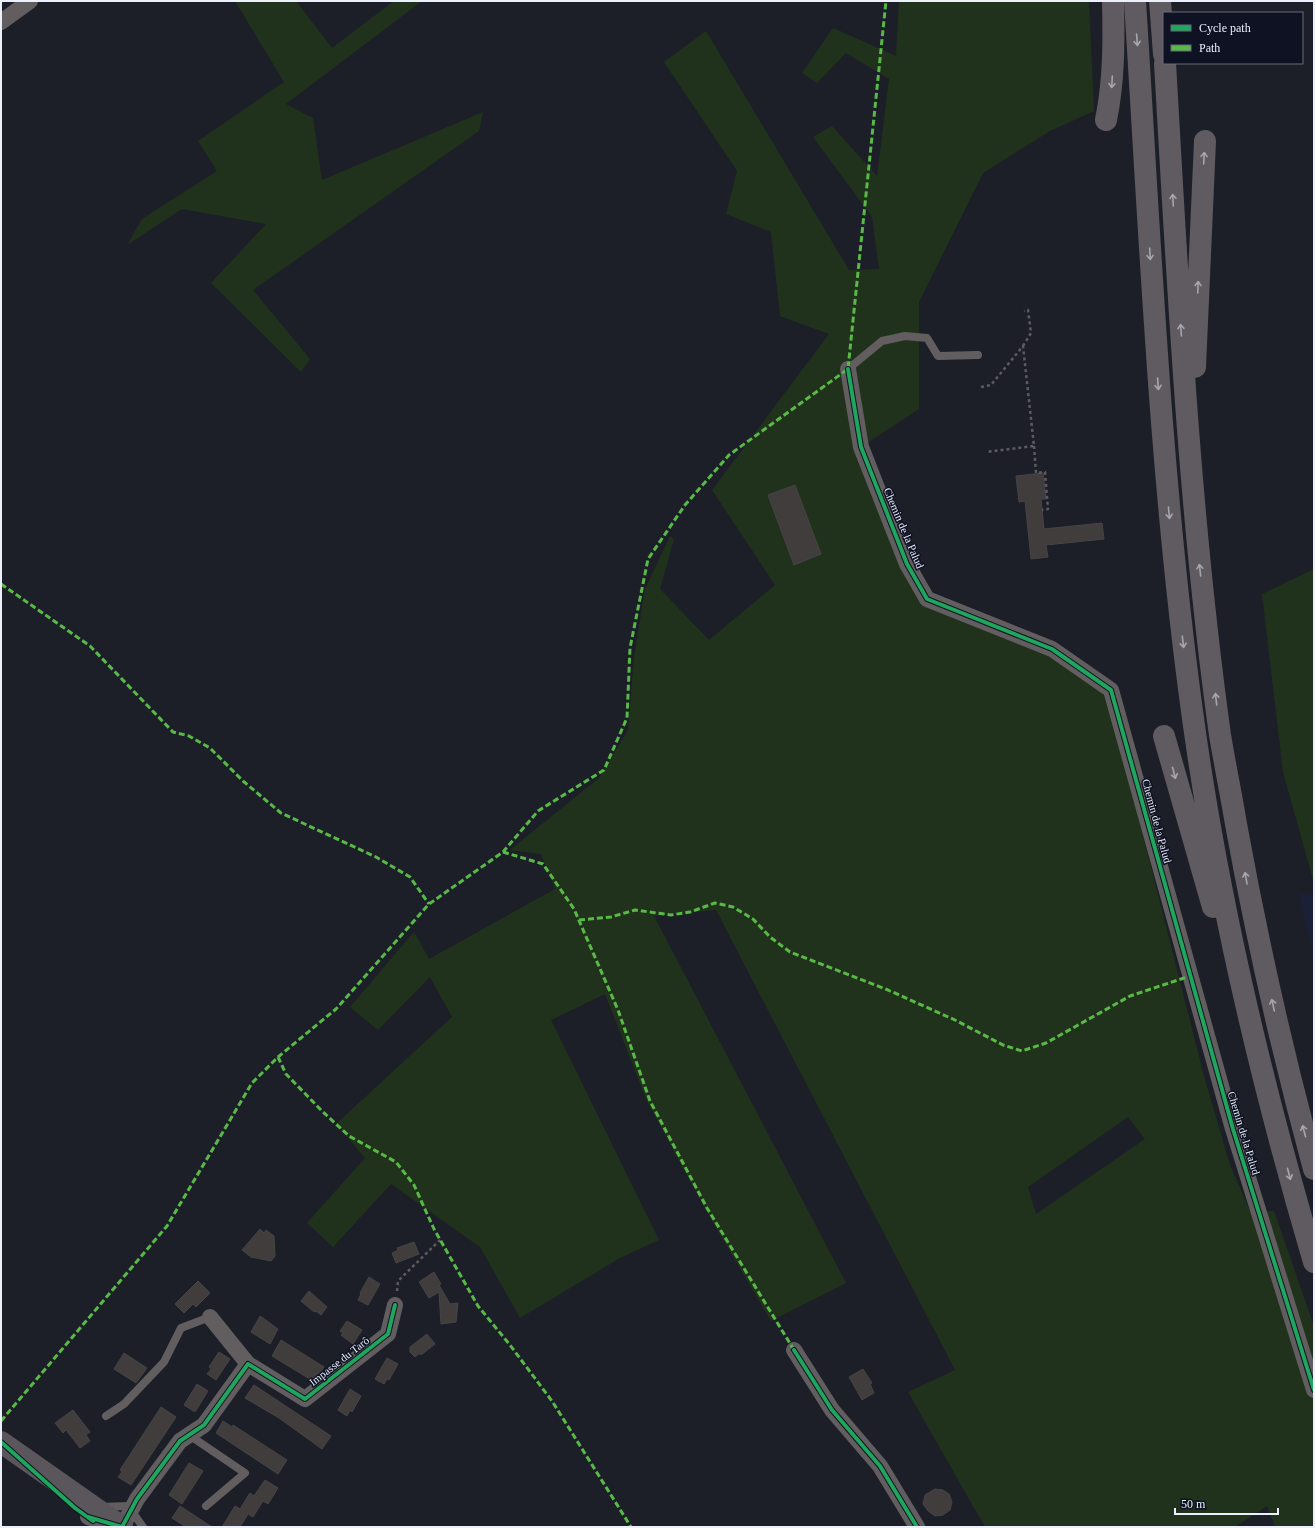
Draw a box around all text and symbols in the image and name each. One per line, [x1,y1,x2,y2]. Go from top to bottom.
legend [1163,12,1303,64]
text: Cycle path [1199,21,1251,35]
one-way arrow [1134,33,1141,46]
text: Path [1199,41,1220,55]
one-way arrow [1108,75,1115,88]
one-way arrow [1200,152,1207,165]
one-way arrow [1169,194,1176,207]
one-way arrow [1146,247,1154,260]
one-way arrow [1195,281,1202,294]
one-way arrow [1177,324,1184,337]
one-way arrow [1155,377,1162,390]
street label: Chemin de la Palud [882,486,927,571]
one-way arrow [1165,506,1172,519]
one-way arrow [1197,564,1204,577]
one-way arrow [1179,635,1187,648]
one-way arrow [1212,693,1220,706]
one-way arrow [1171,767,1178,780]
street label: Chemin de la Palud [1140,778,1174,865]
one-way arrow [1242,872,1250,885]
one-way arrow [1268,999,1276,1012]
street label: Chemin de la Palud [1226,1090,1263,1177]
one-way arrow [1300,1125,1307,1138]
one-way arrow [1285,1168,1293,1181]
street label: Impasse du Tarô [307,1334,372,1388]
scale bar [1175,1490,1278,1516]
text: 50 m [1181,1497,1206,1511]

